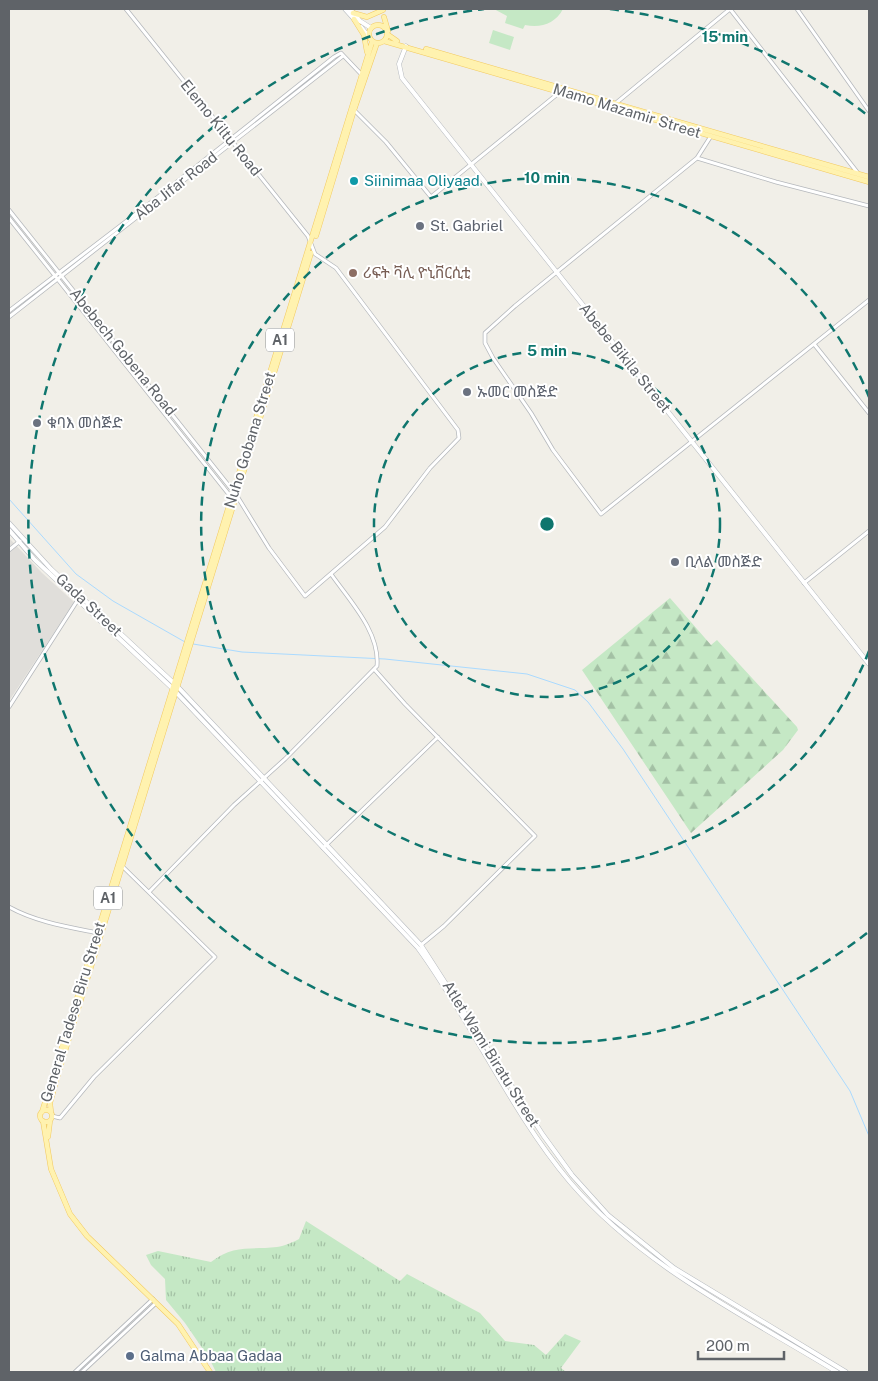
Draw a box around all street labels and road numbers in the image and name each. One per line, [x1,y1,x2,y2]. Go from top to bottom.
street label: Elemo Kiltu Road [178,76,265,179]
street label: Mamo Mazamir Street [551,80,703,141]
street label: Aba Jifar Road [131,148,220,223]
street label: Abebech Gobena Road [67,285,180,419]
street label: Abebe Bikila Street [576,300,675,416]
road number: A1 [266,328,294,352]
street label: Nuho Gobana Street [221,369,278,510]
street label: Gada Street [53,570,126,640]
road number: A1 [94,886,122,910]
street label: General Tadese Biru Street [37,919,108,1104]
street label: Atlet Wami Biratu Street [440,978,543,1130]

